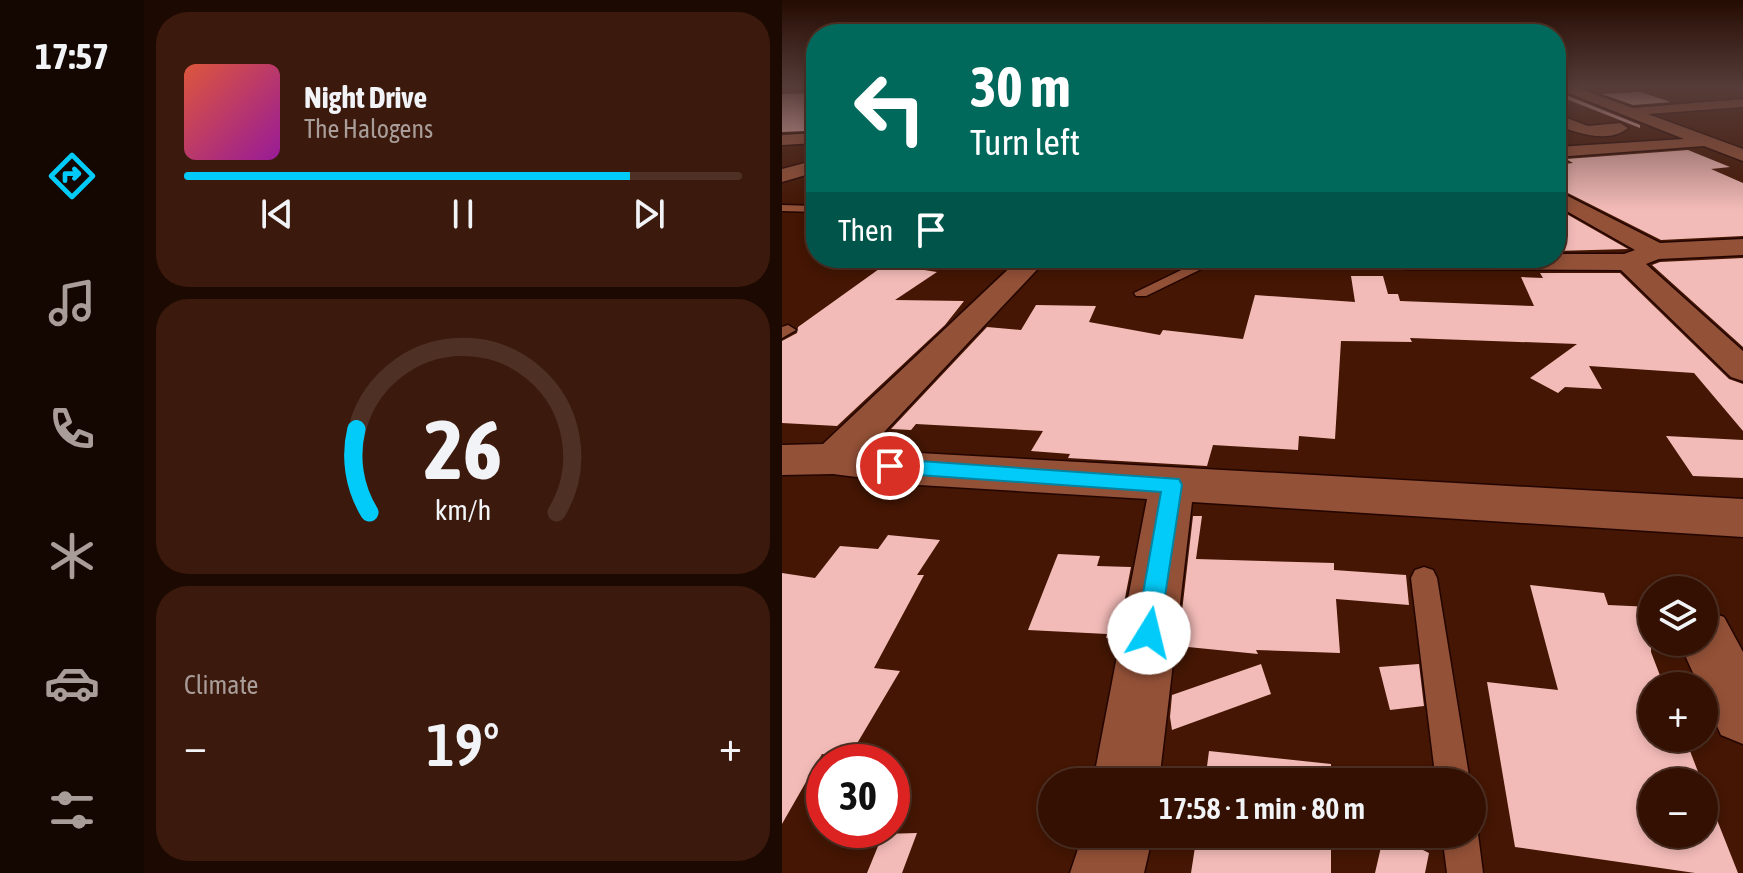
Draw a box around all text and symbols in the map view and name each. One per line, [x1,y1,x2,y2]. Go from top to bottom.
text: 17:57 [35,35,109,77]
text: 30 m [970,55,1071,119]
icon: left [838,56,942,160]
text: Night Drive [304,80,427,114]
text: The Halogens [304,114,433,144]
text: Turn left [970,121,1080,163]
icon: directions [44,148,100,204]
icon: previous [255,192,299,236]
icon: pause [441,192,485,236]
icon: next [627,192,671,236]
icon: arrive [909,208,953,252]
text: Then [838,213,893,247]
icon: music [44,275,100,331]
text: 26 [424,400,502,496]
icon: phone [44,401,100,457]
pin [856,432,924,500]
icon: arrive [868,444,912,488]
text: km/h [435,493,491,526]
icon: climate [44,528,100,584]
map controls [1638,576,1718,848]
button: layers [1638,576,1718,656]
position arrow [1107,591,1191,675]
icon: car [44,655,100,711]
text: Climate [184,670,258,700]
button: + [1638,672,1718,752]
text: 19° [427,710,499,779]
text: − [184,720,207,770]
text: + [719,720,742,770]
speed limit sign: 30 [806,744,910,848]
button: − [1638,768,1718,848]
icon: filters [44,782,100,838]
text: 17:58 · 1 min · 80 m [1159,791,1365,825]

